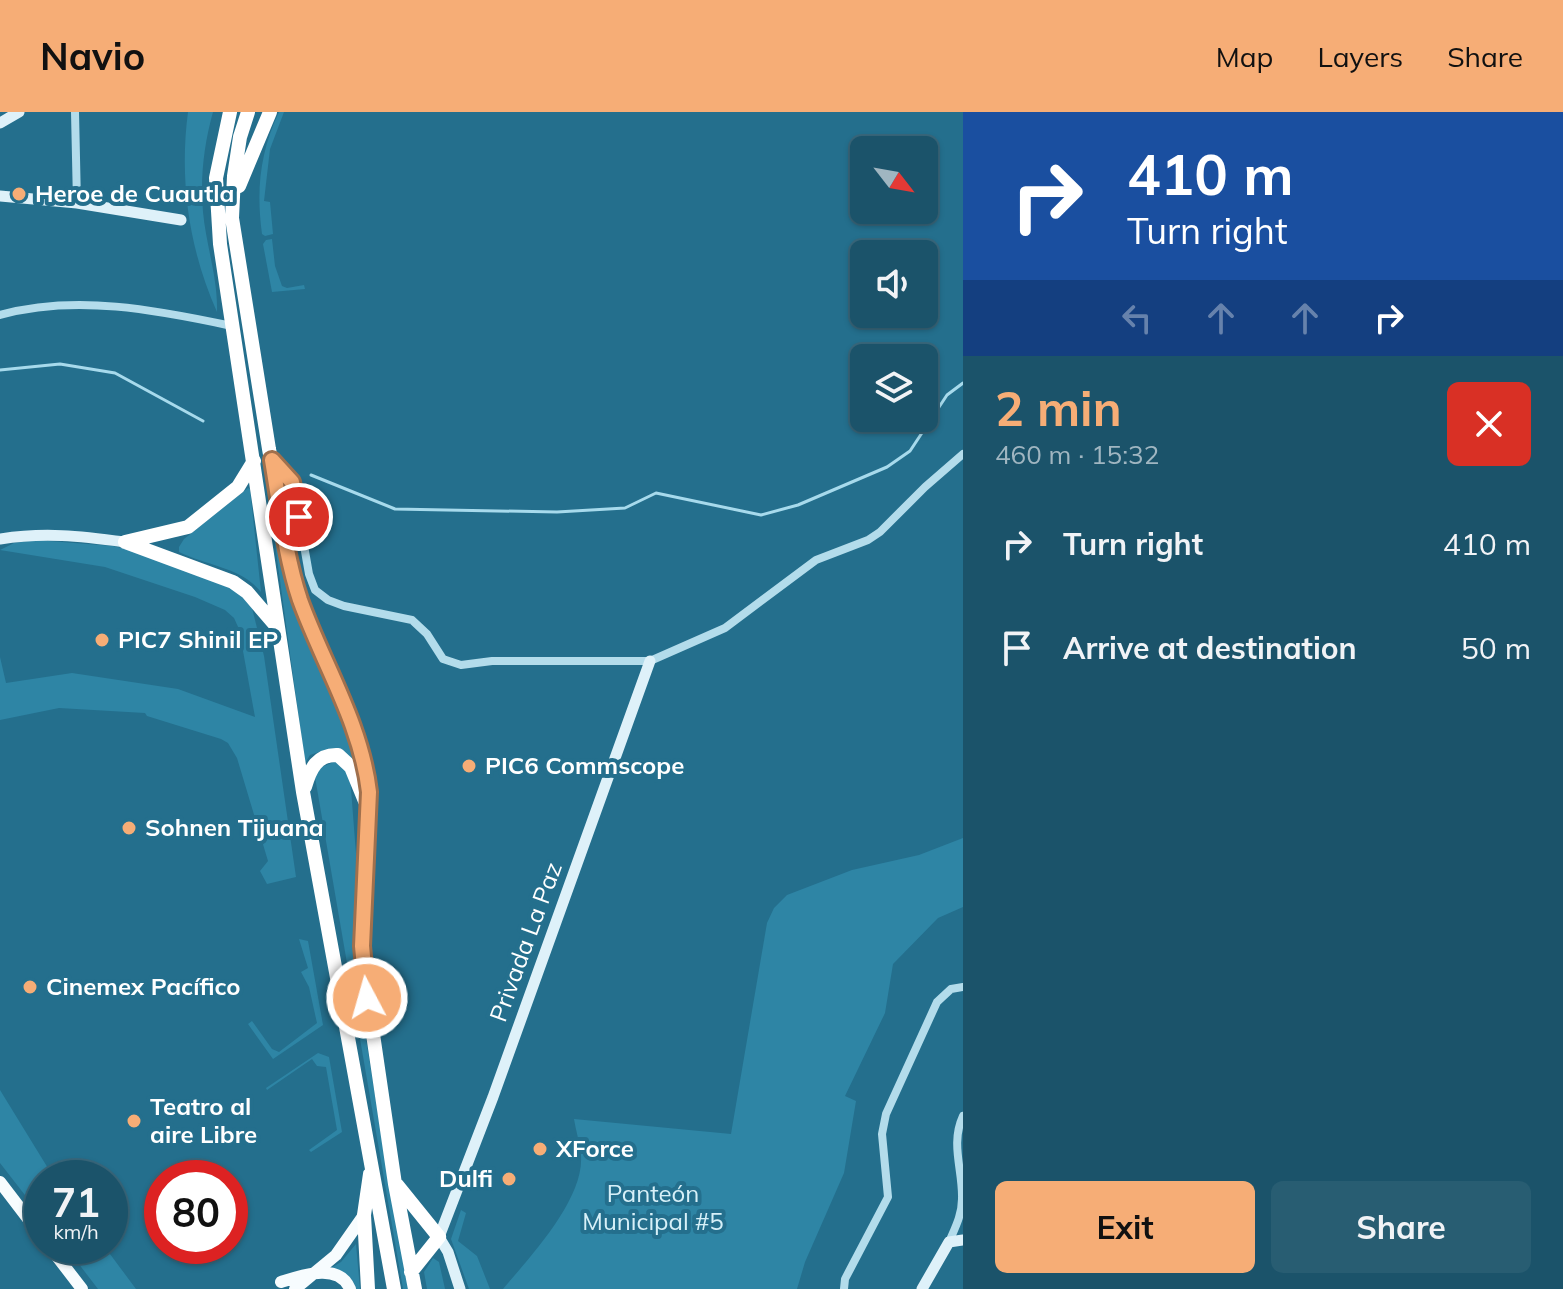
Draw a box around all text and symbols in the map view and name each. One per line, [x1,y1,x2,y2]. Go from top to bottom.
text: Navio [40,32,145,80]
text: Map [1216,39,1273,74]
text: Layers [1317,39,1403,74]
text: Share [1447,39,1523,74]
north arrow [850,136,938,224]
map controls [850,136,938,432]
text: 410 m [1127,139,1294,209]
icon: right [995,144,1099,248]
place label: Heroe de Cuautla [35,178,234,208]
marker: Heroe de Cuautla [10,185,28,203]
text: Turn right [1127,208,1288,253]
button: sound [850,240,938,328]
icon: left [1115,296,1159,340]
icon: ahead [1199,296,1243,340]
icon: ahead [1283,296,1327,340]
icon: right [1367,296,1411,340]
button: layers [850,344,938,432]
text: 2 min [995,378,1122,438]
button: close [1447,382,1531,466]
text: 460 m · 15:32 [995,438,1159,471]
pin [265,483,333,551]
icon: arrive [277,495,321,539]
icon: right [995,522,1039,566]
text: Turn right [1063,525,1203,563]
text: 410 m [1443,525,1531,563]
place label: PIC7 Shinil EP [118,624,278,654]
icon: arrive [995,626,1039,670]
text: Arrive at destination [1063,629,1357,667]
text: 50 m [1461,629,1531,667]
marker: PIC7 Shinil EP [93,631,111,649]
place label: PIC6 Commscope [485,750,684,780]
marker: PIC6 Commscope [460,757,478,775]
place label: Sohnen Tijuana [145,812,324,842]
marker: Sohnen Tijuana [120,819,138,837]
street label: Privada La Paz [482,858,568,1025]
position arrow [325,956,409,1040]
place label: Cinemex Pacífico [46,971,241,1001]
marker: Cinemex Pacífico [21,978,39,996]
place label: Teatro al aire Libre [150,1091,257,1149]
marker: Teatro al aire Libre [125,1112,143,1130]
place label: XForce [555,1133,634,1163]
marker: XForce [531,1140,549,1158]
speed limit sign: 80 [144,1160,248,1264]
place label: Dulfi [439,1163,493,1193]
marker: Dulfi [500,1170,518,1188]
text: 71 [52,1177,100,1227]
park label: Panteón Municipal #5 [582,1178,724,1236]
button: Exit [995,1181,1255,1273]
button: Share [1271,1181,1531,1273]
text: km/h [53,1219,99,1244]

